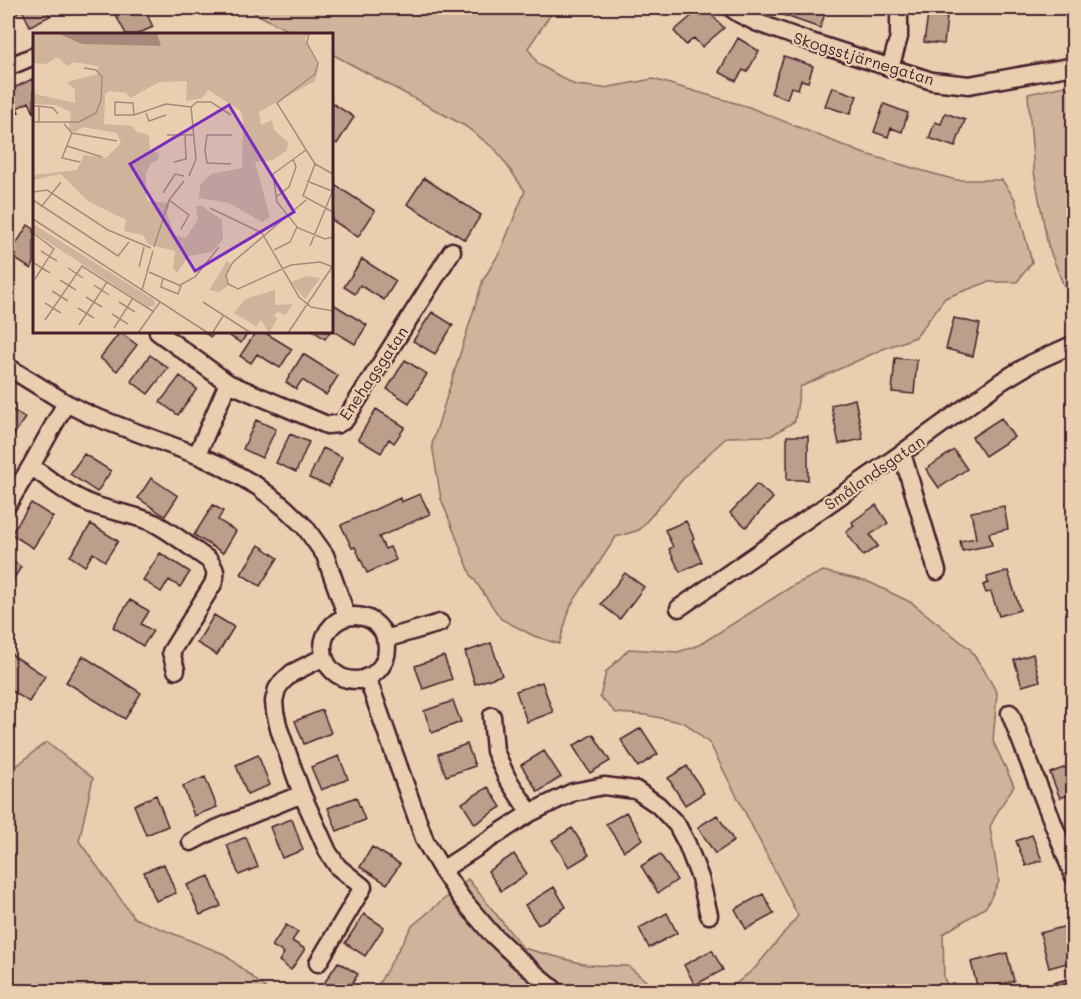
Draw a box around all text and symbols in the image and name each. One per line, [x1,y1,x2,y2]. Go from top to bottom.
street label: Skogsstjärnegatan [791,27,937,89]
inset map [33,33,333,333]
street label: Enehagsgatan [334,322,412,424]
street label: Smålandsgatan [820,430,928,514]

